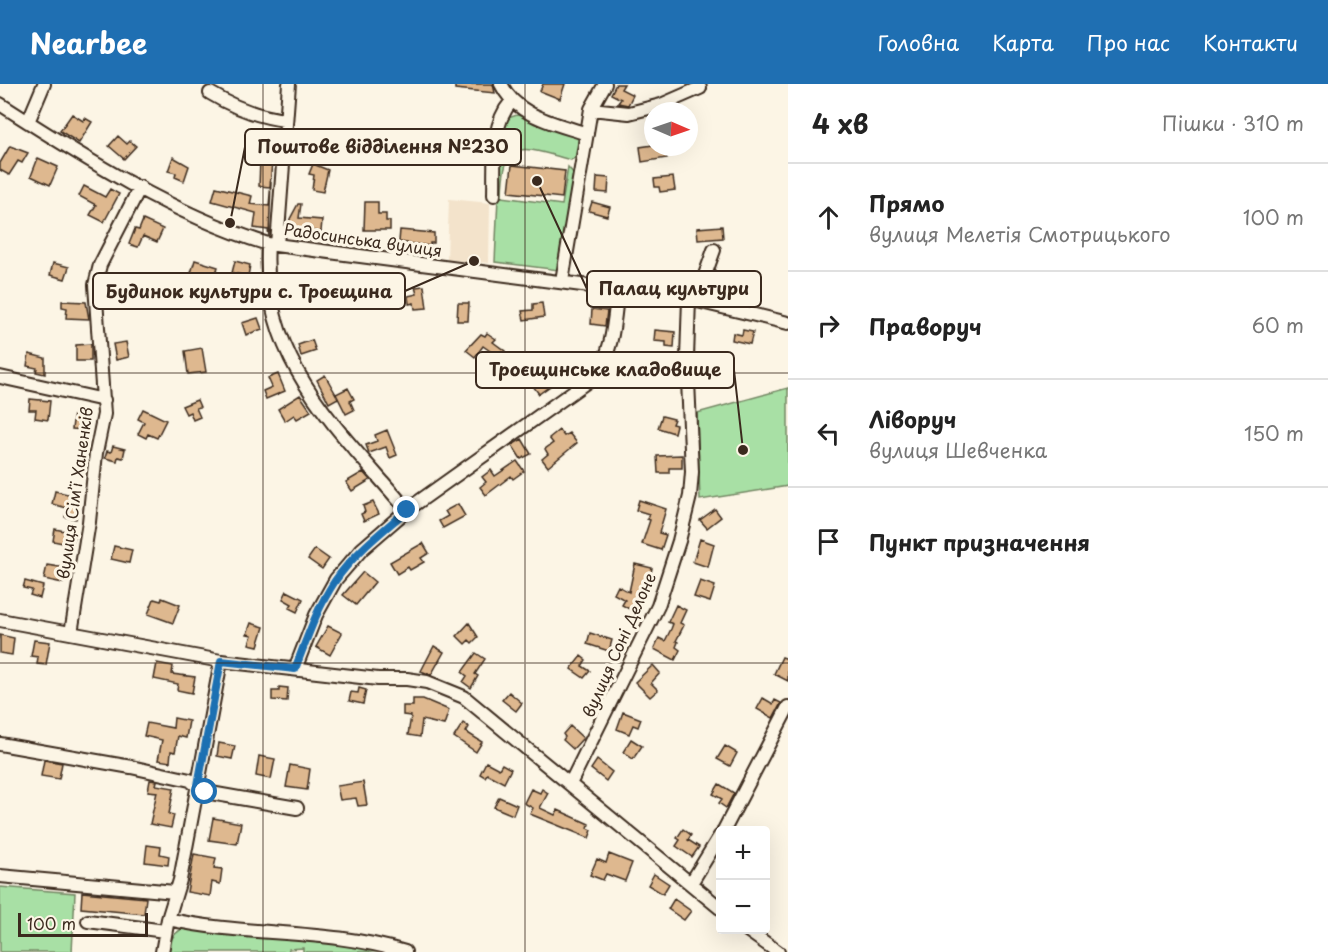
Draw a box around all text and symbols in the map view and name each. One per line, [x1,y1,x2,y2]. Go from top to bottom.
text: Nearbee [30,21,147,64]
text: Головна [878,26,959,58]
text: Карта [992,26,1054,58]
text: Про нас [1087,26,1170,58]
text: Контакти [1203,26,1298,58]
north arrow [644,102,698,156]
text: 4 хв [812,104,868,143]
text: Пішки · 310 m [1162,108,1304,138]
callout: Поштове відділення №230 [245,129,521,165]
text: Поштове відділення №230 [257,132,509,159]
text: Прямо [869,186,944,219]
icon: ahead [812,201,845,234]
text: 100 m [1243,202,1304,232]
street label: Радосинська вулиця [283,216,444,262]
text: вулиця Мелетія Смотрицького [869,219,1171,249]
callout: Палац культури [587,271,761,307]
callout: Будинок культури с. Троєщина [93,273,405,309]
text: Палац культури [599,274,749,301]
text: Будинок культури с. Троєщина [105,277,393,304]
icon: right [812,309,845,342]
text: Праворуч [869,309,982,342]
text: 60 m [1252,310,1304,340]
callout: Троєщинське кладовище [476,352,734,388]
text: Троєщинське кладовище [489,355,721,382]
text: Ліворуч [869,402,956,435]
street label: вулиця Сімʼї Ханенків [50,405,98,580]
icon: left [812,417,845,450]
text: 150 m [1244,418,1304,448]
text: вулиця Шевченка [869,435,1047,465]
route end [393,496,419,522]
icon: arrive [812,525,845,558]
text: Пункт призначення [869,525,1090,558]
street label: вулиця Соні Делоне [575,568,661,721]
route start [191,778,217,804]
map controls [716,826,770,934]
button: + [716,826,770,880]
button: − [716,880,770,934]
scale bar [18,910,148,938]
text: 100 m [27,911,76,935]

